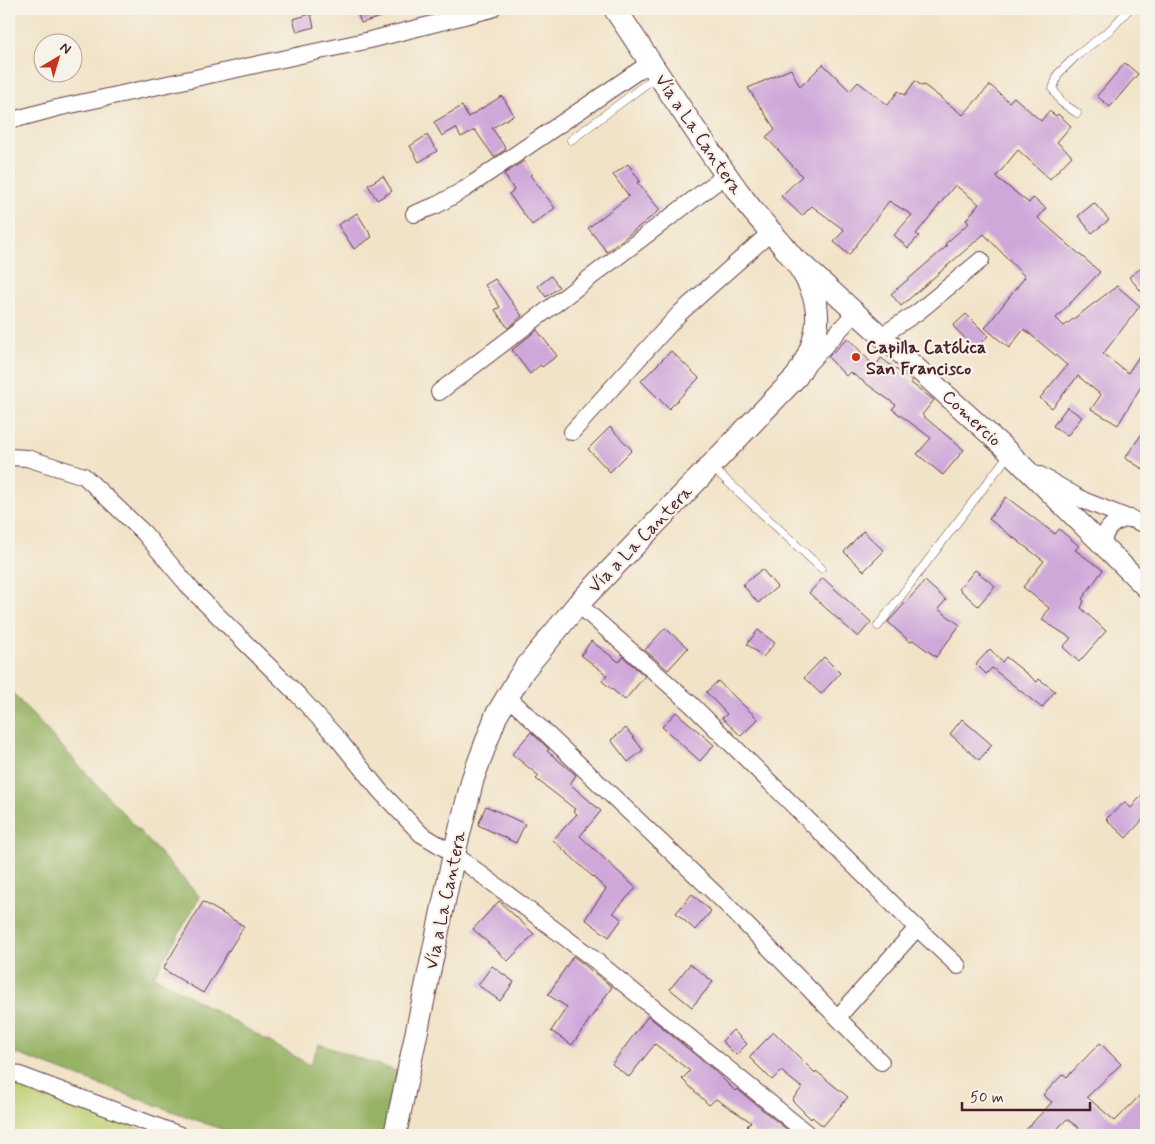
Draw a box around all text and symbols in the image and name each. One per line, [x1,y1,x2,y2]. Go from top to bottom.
north arrow [32,32,82,82]
text: N [56,39,75,59]
street label: Vía a La Cantera [649,69,748,200]
place label: Capilla Católica San Francisco [866,336,986,381]
marker: Capilla Católica San Francisco [850,351,862,363]
street label: Comercio [936,385,1006,452]
street label: Vía a La Cantera [583,481,698,599]
street label: Vía a La Cantera [420,829,472,972]
scale bar [962,1079,1090,1111]
text: 50 m [970,1088,1004,1108]

